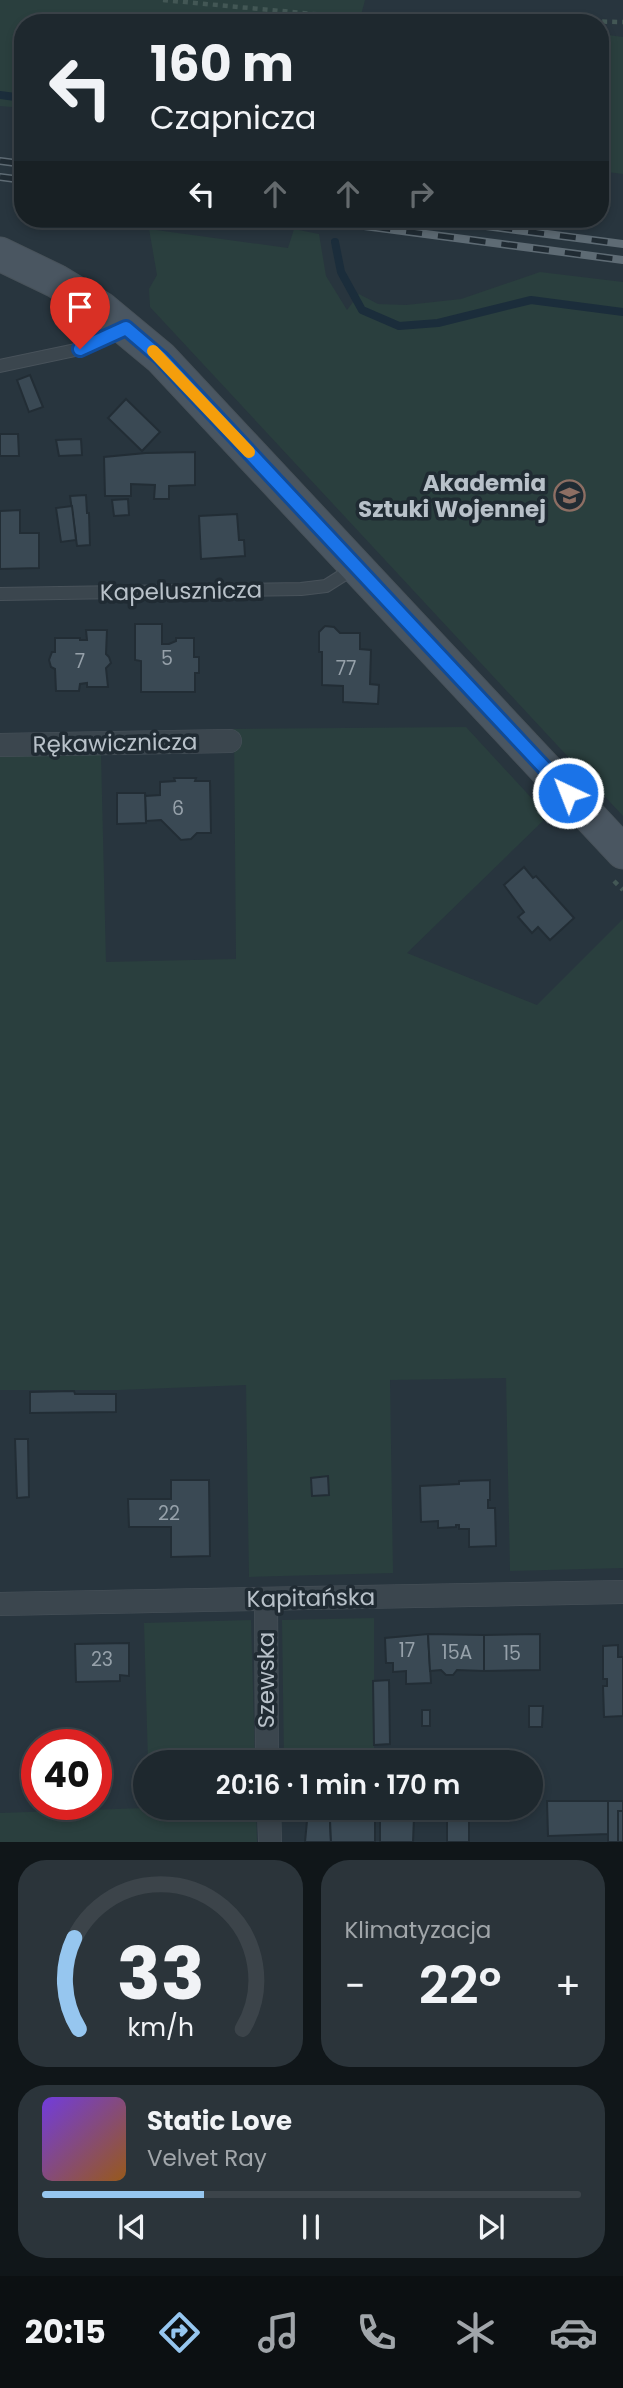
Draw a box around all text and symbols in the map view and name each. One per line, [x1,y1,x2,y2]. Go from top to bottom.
text: 160 m [150,30,294,98]
icon: left [35,42,126,133]
text: Czapnicza [150,95,317,140]
icon: left [183,175,221,213]
icon: ahead [256,175,294,213]
icon: ahead [329,175,367,213]
icon: right [402,175,440,213]
pin [50,277,110,349]
icon: arrive [61,288,99,326]
place label: Akademia Sztuki Wojennej [358,467,546,525]
school or university icon: Akademia Sztuki Wojennej [552,479,586,513]
street label: Kapelusznicza [100,574,262,608]
house number: 5 [161,645,173,672]
house number: 7 [75,648,85,675]
house number: 77 [336,655,356,682]
street label: Rękawicznicza [32,726,198,760]
position arrow [531,756,605,830]
house number: 6 [172,795,184,822]
house number: 22 [158,1500,180,1527]
street label: Kapitańska [246,1581,376,1615]
street label: Szewska [250,1632,282,1728]
house number: 17 [399,1637,415,1664]
house number: 15A [442,1639,473,1666]
house number: 15 [503,1640,521,1667]
house number: 23 [91,1646,113,1673]
speed limit sign: 40 [21,1729,112,1820]
text: 20:16 · 1 min · 170 m [216,1767,460,1803]
text: Klimatyzacja [345,1914,491,1946]
text: 33 [116,1924,204,2025]
text: 22° [419,1949,502,2022]
text: − [345,1959,365,2012]
text: + [555,1959,581,2012]
text: km/h [127,2010,194,2045]
text: Static Love [147,2103,292,2139]
text: Velvet Ray [147,2142,267,2174]
icon: previous [113,2208,151,2246]
icon: pause [292,2208,330,2246]
icon: next [472,2208,510,2246]
icon: directions [155,2308,204,2357]
icon: music [254,2308,303,2357]
icon: phone [352,2308,401,2357]
icon: climate [451,2308,500,2357]
icon: car [549,2308,598,2357]
text: 20:15 [25,2309,106,2354]

